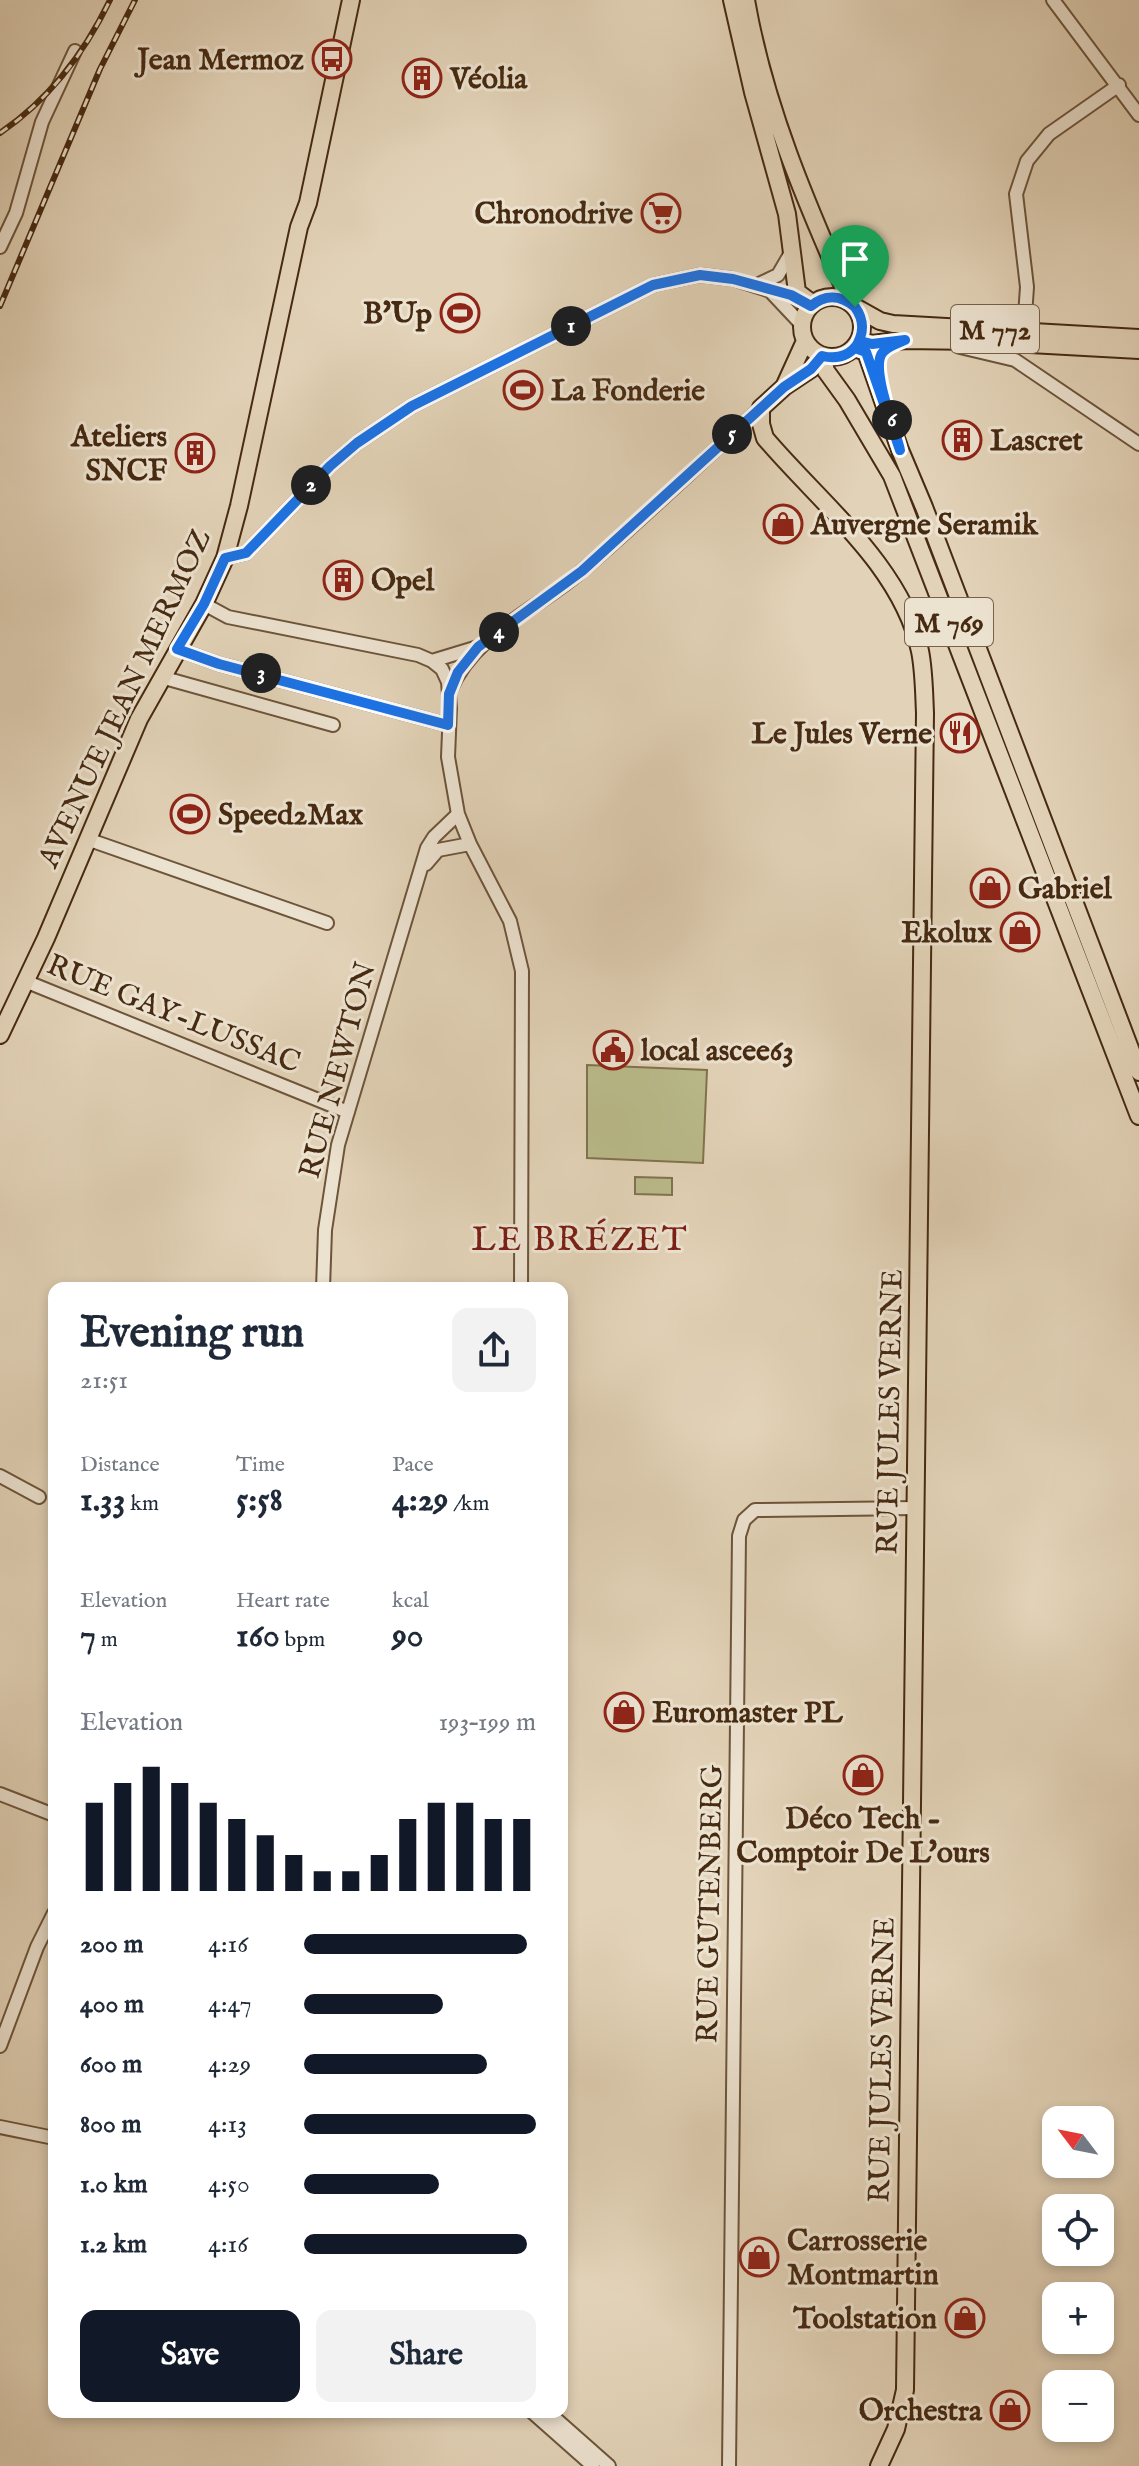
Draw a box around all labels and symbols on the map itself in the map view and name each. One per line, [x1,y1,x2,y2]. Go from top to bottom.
bus stop icon: Jean Mermoz [311,38,353,80]
place label: Jean Mermoz [133,42,304,80]
building icon: Véolia [401,57,443,99]
place label: Véolia [449,61,528,99]
supermarket icon: Chronodrive [640,192,682,234]
place label: Chronodrive [475,196,633,234]
pin [821,225,889,307]
sports icon: B'Up [439,292,481,334]
place label: B'Up [363,296,432,334]
road number: M 772 [951,305,1039,353]
pin: 1 [551,306,591,346]
sports icon: La Fonderie [502,369,544,411]
place label: La Fonderie [551,373,705,411]
pin: 6 [872,400,912,440]
pin: 5 [712,414,752,454]
place label: Ateliers SNCF [70,419,167,491]
building icon: Lascret [941,419,983,461]
place label: Lascret [990,423,1084,461]
building icon: Ateliers SNCF [174,432,216,474]
pin: 2 [291,465,331,505]
shop icon: Auvergne Seramik [762,503,804,545]
place label: Auvergne Seramik [810,507,1039,545]
street label: AVENUE JEAN MERMOZ [30,523,221,875]
building icon: Opel [322,559,364,601]
place label: Opel [371,563,435,601]
road number: M 769 [905,598,993,646]
pin: 4 [479,612,519,652]
pin: 3 [241,653,281,693]
restaurant icon: Le Jules Verne [939,712,981,754]
place label: Le Jules Verne [752,716,932,754]
sports icon: Speed2Max [169,793,211,835]
place label: Speed2Max [218,797,363,835]
shop icon: Gabriel [969,867,1011,909]
place label: Gabriel [1018,871,1112,909]
shop icon: Ekolux [999,911,1041,953]
place label: Ekolux [901,915,992,953]
street label: RUE GAY-LUSSAC [41,947,306,1083]
street label: RUE NEWTON [292,958,386,1183]
public building icon: local ascee63 [592,1029,634,1071]
place label: local ascee63 [640,1033,794,1071]
district label: LE BRÉZET [472,1218,688,1262]
street label: RUE JULES VERNE [870,1269,912,1555]
shop icon: Euromaster PL [603,1691,645,1733]
place label: Euromaster PL [652,1695,843,1733]
shop icon: Déco Tech - Comptoir De L'ours [842,1754,884,1796]
street label: RUE GUTENBERG [690,1764,732,2044]
place label: Déco Tech - Comptoir De L'ours [736,1801,990,1873]
street label: RUE JULES VERNE [862,1917,904,2203]
north arrow [1042,2106,1114,2178]
place label: Carrosserie Montmartin [787,2223,939,2295]
shop icon: Carrosserie Montmartin [738,2236,780,2278]
shop icon: Toolstation [944,2297,986,2339]
place label: Toolstation [792,2301,937,2339]
shop icon: Orchestra [989,2389,1031,2431]
place label: Orchestra [859,2393,983,2431]

